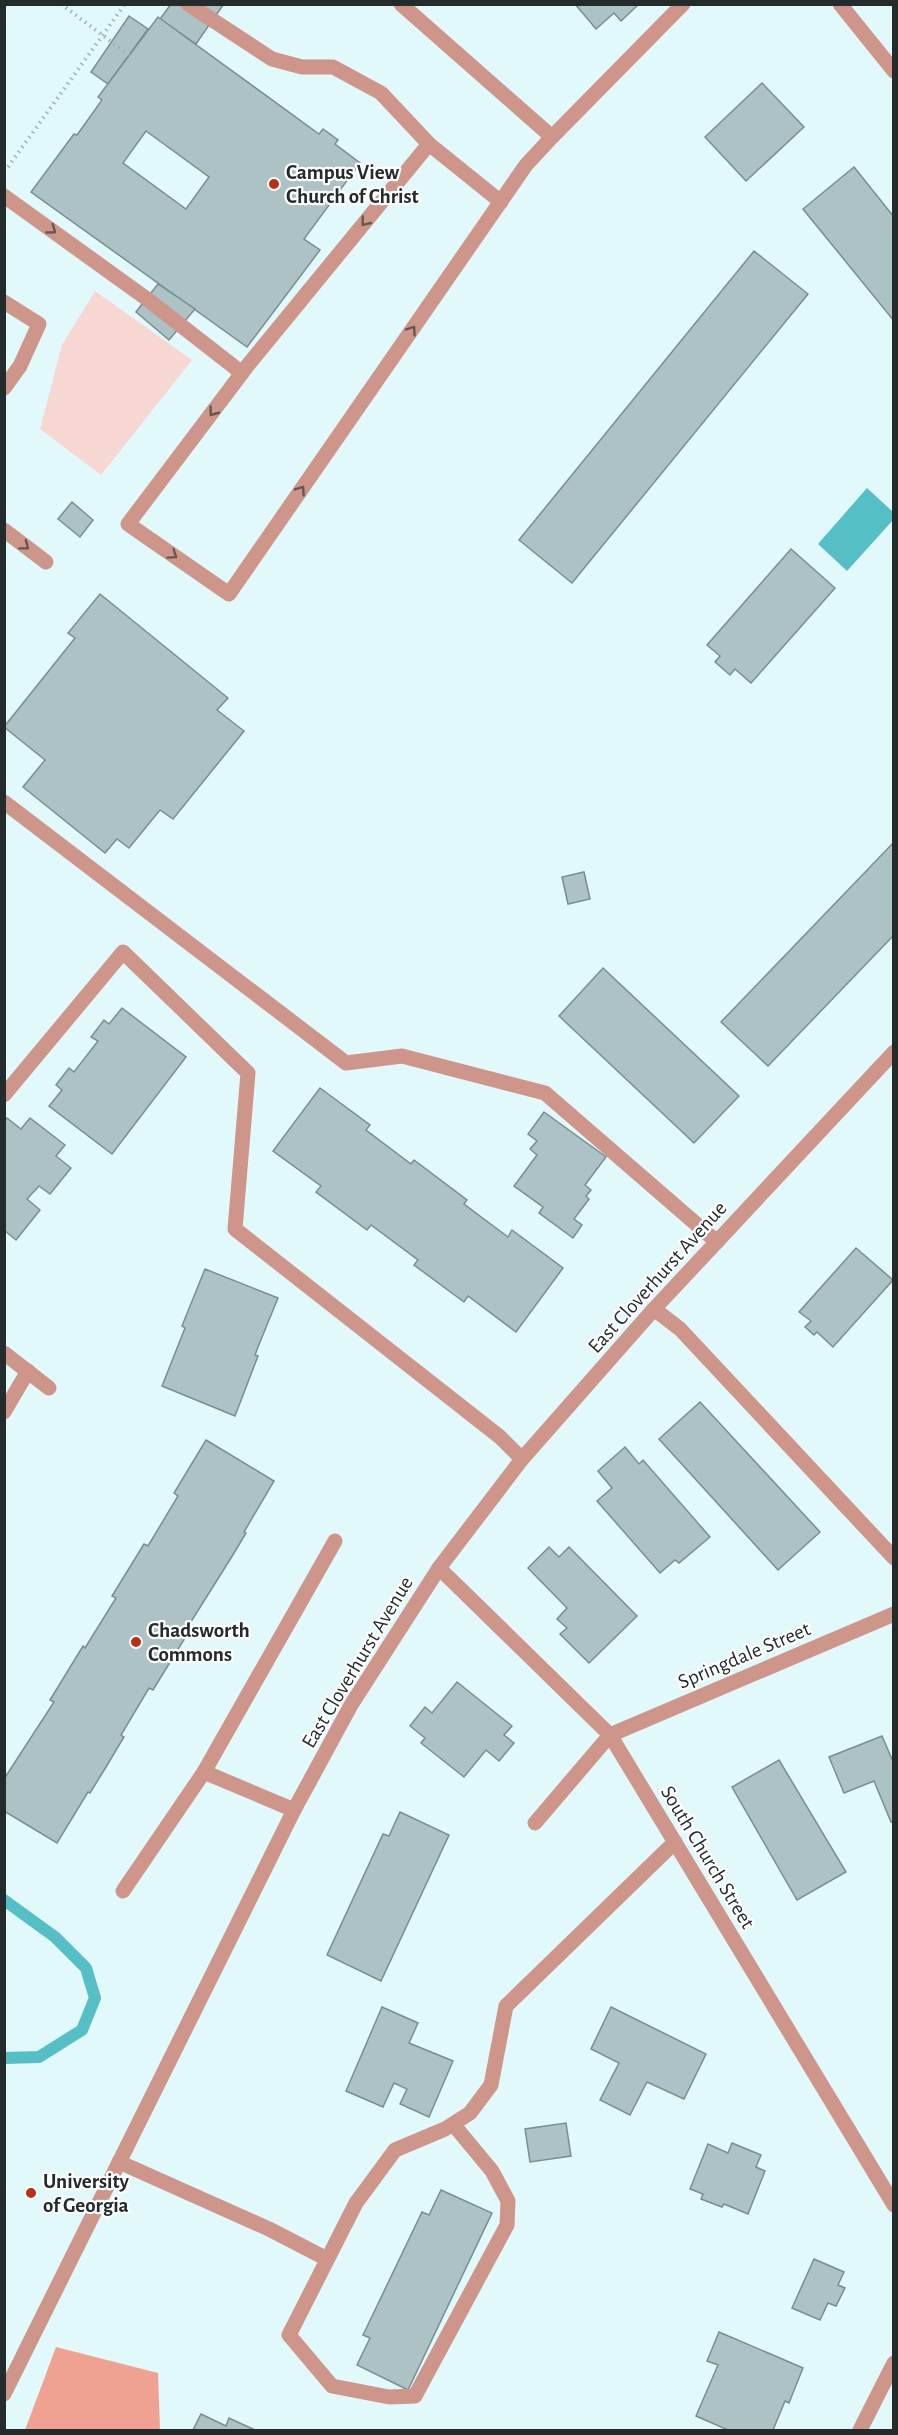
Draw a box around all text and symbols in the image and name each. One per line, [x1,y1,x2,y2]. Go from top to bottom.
place label: Campus View Church of Christ [286,162,419,207]
marker: Campus View Church of Christ [267,177,281,191]
one-way arrow [362,215,373,226]
one-way arrow [45,223,56,234]
one-way arrow [405,326,416,337]
one-way arrow [209,405,220,416]
one-way arrow [294,486,305,497]
one-way arrow [18,538,29,549]
one-way arrow [166,548,177,559]
street label: East Cloverhurst Avenue [584,1198,731,1357]
street label: East Cloverhurst Avenue [298,1573,417,1752]
street label: Springdale Street [675,1618,814,1693]
place label: Chadsworth Commons [148,1620,250,1665]
marker: Chadsworth Commons [129,1635,143,1649]
street label: South Church Street [657,1782,759,1933]
place label: University of Georgia [43,2171,130,2216]
marker: University of Georgia [24,2186,38,2200]

